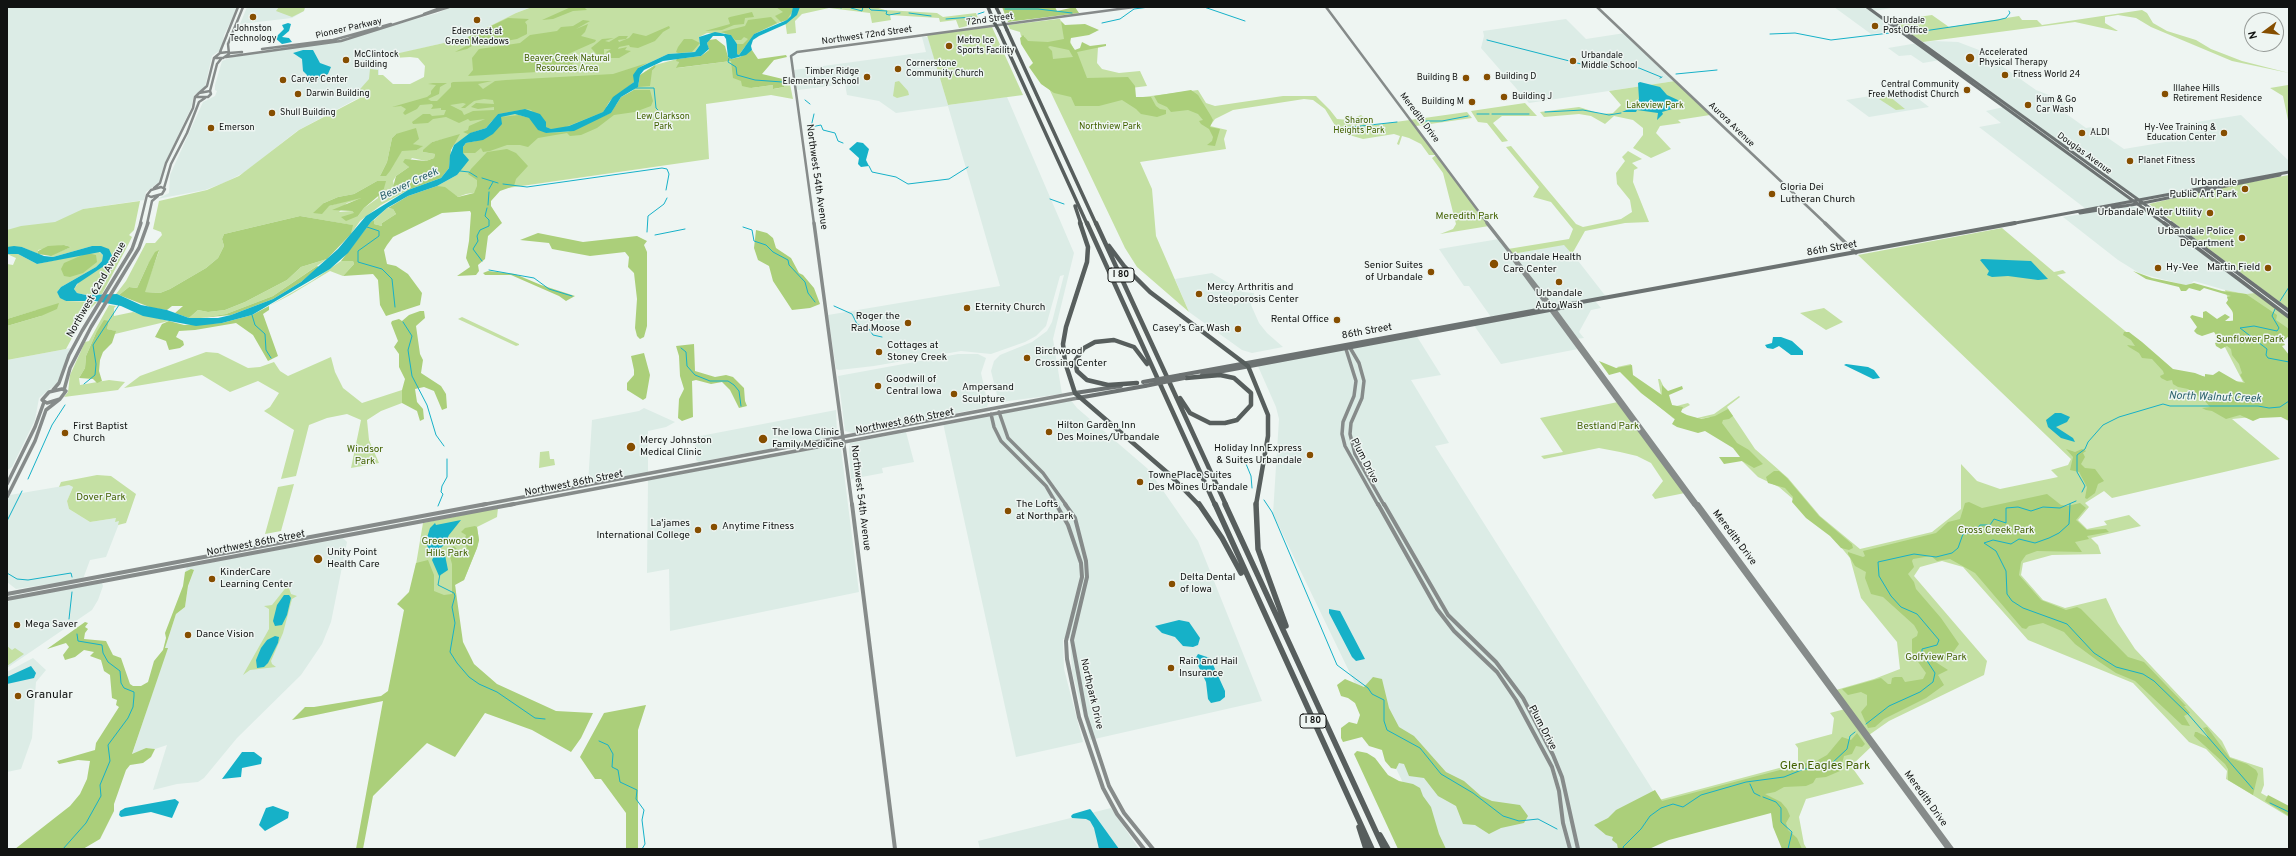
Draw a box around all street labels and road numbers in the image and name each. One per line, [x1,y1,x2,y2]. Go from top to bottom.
street label: 72nd Street [966,11,1014,29]
street label: Pioneer Parkway [315,16,383,42]
street label: Northwest 72nd Street [821,24,913,48]
street label: Meredith Drive [1397,91,1441,145]
street label: Aurora Avenue [1706,100,1756,150]
street label: Northwest 54th Avenue [803,123,829,231]
street label: Douglas Avenue [2055,131,2113,177]
street label: 86th Street [1806,239,1858,259]
street label: Northwest 62nd Avenue [65,240,129,340]
road number: I 80 [1108,268,1134,282]
street label: 86th Street [1341,322,1393,342]
street label: Northwest 86th Street [855,407,955,437]
street label: Plum Drive [1348,436,1380,486]
street label: Northwest 54th Avenue [848,444,872,552]
street label: Northwest 86th Street [524,469,624,499]
street label: Meredith Drive [1709,508,1759,568]
street label: Northwest 86th Street [206,529,306,559]
street label: Northpark Drive [1077,657,1105,731]
street label: Plum Drive [1525,703,1559,753]
road number: I 80 [1300,714,1326,728]
street label: Meredith Drive [1901,769,1949,829]

